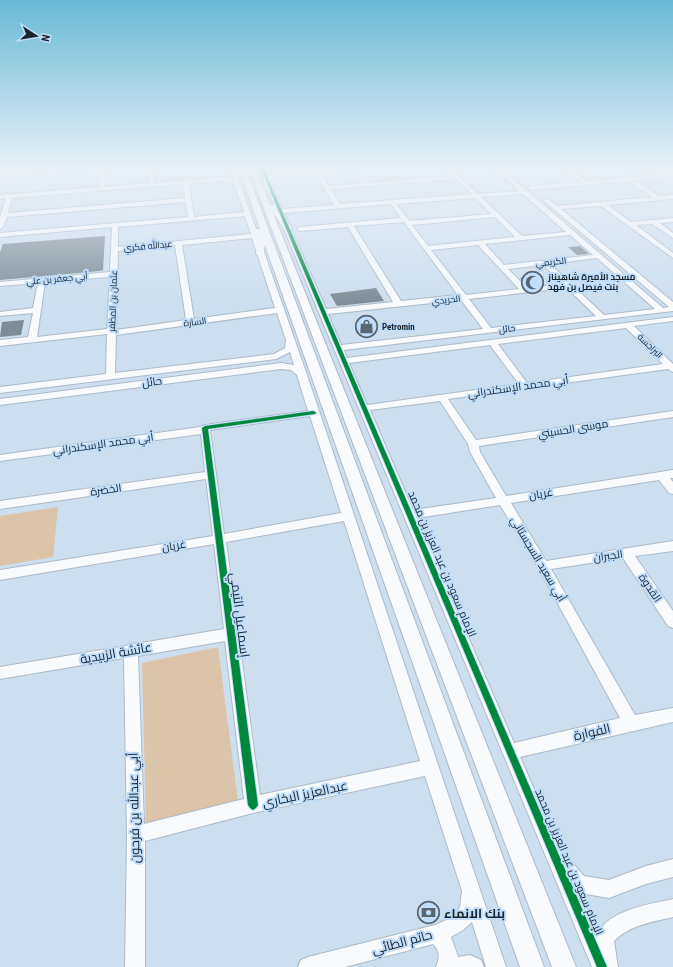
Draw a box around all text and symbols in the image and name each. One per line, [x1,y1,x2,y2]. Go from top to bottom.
north arrow [16,16,56,56]
text: N [38,33,52,43]
street label: عبدالله فكري [123,238,173,255]
street label: الكريمي [535,255,567,271]
mosque icon: مسجد الأميرة شاهيناز بنت فيصل بن فهد [519,269,545,295]
street label: أبي جعفر بن علي [26,270,89,289]
street label: عثمان بن المظفر [107,270,119,333]
place label: مسجد الأميرة شاهيناز بنت فيصل بن فهد [547,272,636,293]
street label: الحريدي [431,294,461,308]
shop icon: Petromin [354,314,380,340]
street label: السارة [183,315,207,329]
place label: Petromin [382,322,415,332]
street label: حائل [498,323,516,335]
street label: البراجسة [636,332,664,360]
street label: أبي محمد الإسكندراني [467,372,570,402]
street label: حائل [141,374,163,390]
street label: موسى الحسيني [537,417,610,443]
street label: أبي محمد الإسكندراني [52,429,155,459]
street label: الخضرة [90,481,122,499]
street label: غريان [528,486,554,502]
street label: الإمام سعود بن عبد العزيز بن محمد [404,489,479,639]
street label: أبي سعيد السجستاني [506,514,569,605]
street label: غريان [161,538,187,554]
street label: الجبران [593,548,623,564]
street label: القدوة [636,571,664,605]
street label: إسماعيل التيمي [224,572,253,659]
street label: عائشة الزبيدية [79,639,153,667]
street label: الفوارة [572,720,612,744]
street label: أبي عبدالله بن فرحون [125,752,145,864]
street label: عبدالعزيز البخاري [261,778,350,813]
street label: الإمام سعود بن عبد العزيز بن محمد [531,787,606,937]
bank icon: بنك الانماء [416,900,442,926]
place label: بنك الانماء [444,906,505,921]
street label: حاتم الطائي [370,927,435,960]

